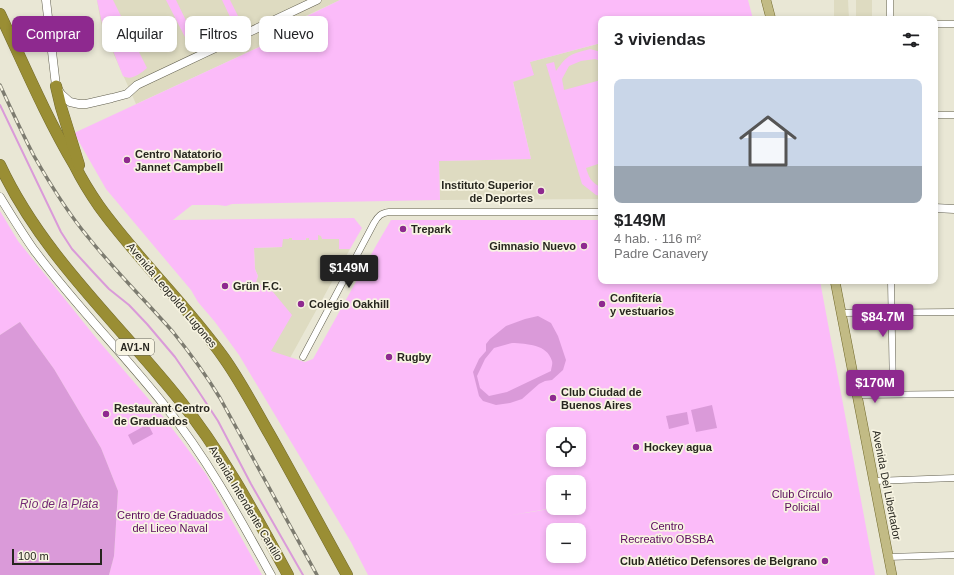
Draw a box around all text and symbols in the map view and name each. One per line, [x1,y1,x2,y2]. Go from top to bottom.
chip: Comprar [12,16,94,52]
chip: Alquilar [102,16,177,52]
chip: Filtros [185,16,251,52]
chip: Nuevo [259,16,328,52]
icon: filters [900,29,922,51]
text: 3 viviendas [614,30,706,49]
icon: home [732,105,804,177]
place label: Centro Natatorio Jannet Campbell [135,148,223,173]
marker: Centro Natatorio Jannet Campbell [122,155,132,165]
place label: Instituto Superior de Deportes [441,179,534,204]
marker: Instituto Superior de Deportes [536,186,546,196]
text: $149M [614,211,666,230]
place label: Trepark [411,223,452,235]
marker: Trepark [398,224,408,234]
text: 4 hab. · 116 m² [614,231,701,246]
street label: Avenida Leopoldo Lugones [125,240,220,350]
place label: Gimnasio Nuevo [489,240,576,252]
marker: Gimnasio Nuevo [579,241,589,251]
text: Padre Canavery [614,246,708,261]
pin: $149M [321,255,377,289]
text: $149M [329,260,369,275]
place label: Grün F.C. [233,280,282,292]
marker: Grün F.C. [220,281,230,291]
place label: Confitería y vestuarios [610,292,674,317]
place label: Colegio Oakhill [309,298,389,310]
marker: Colegio Oakhill [296,299,306,309]
marker: Confitería y vestuarios [597,299,607,309]
pin: $84.7M [850,304,916,338]
text: $84.7M [861,309,905,324]
road number: AV1-N [116,339,154,355]
place label: Rugby [397,351,432,363]
marker: Rugby [384,352,394,362]
pin: $170M [847,370,903,404]
text: $170M [855,375,895,390]
place label: Club Ciudad de Buenos Aires [561,386,642,411]
marker: Club Ciudad de Buenos Aires [548,393,558,403]
place label: Restaurant Centro de Graduados [114,402,210,427]
marker: Restaurant Centro de Graduados [101,409,111,419]
map controls [546,427,586,563]
button: locate [546,427,586,467]
street label: Avenida Del Libertador [870,429,904,541]
place label: Hockey agua [644,441,713,453]
marker: Hockey agua [631,442,641,452]
street label: Avenida Intendente Cantilo [207,443,285,563]
button: + [546,475,586,515]
park label: Club Círculo Policial [772,488,832,513]
water label: Río de la Plata [20,497,99,511]
park label: Centro de Graduados del Liceo Naval [117,509,223,534]
park label: Centro Recreativo OBSBA [620,520,714,545]
button: − [546,523,586,563]
scale bar [12,547,102,566]
text: 100 m [18,550,49,562]
place label: Club Atlético Defensores de Belgrano [620,555,817,567]
marker: Club Atlético Defensores de Belgrano [820,556,830,566]

